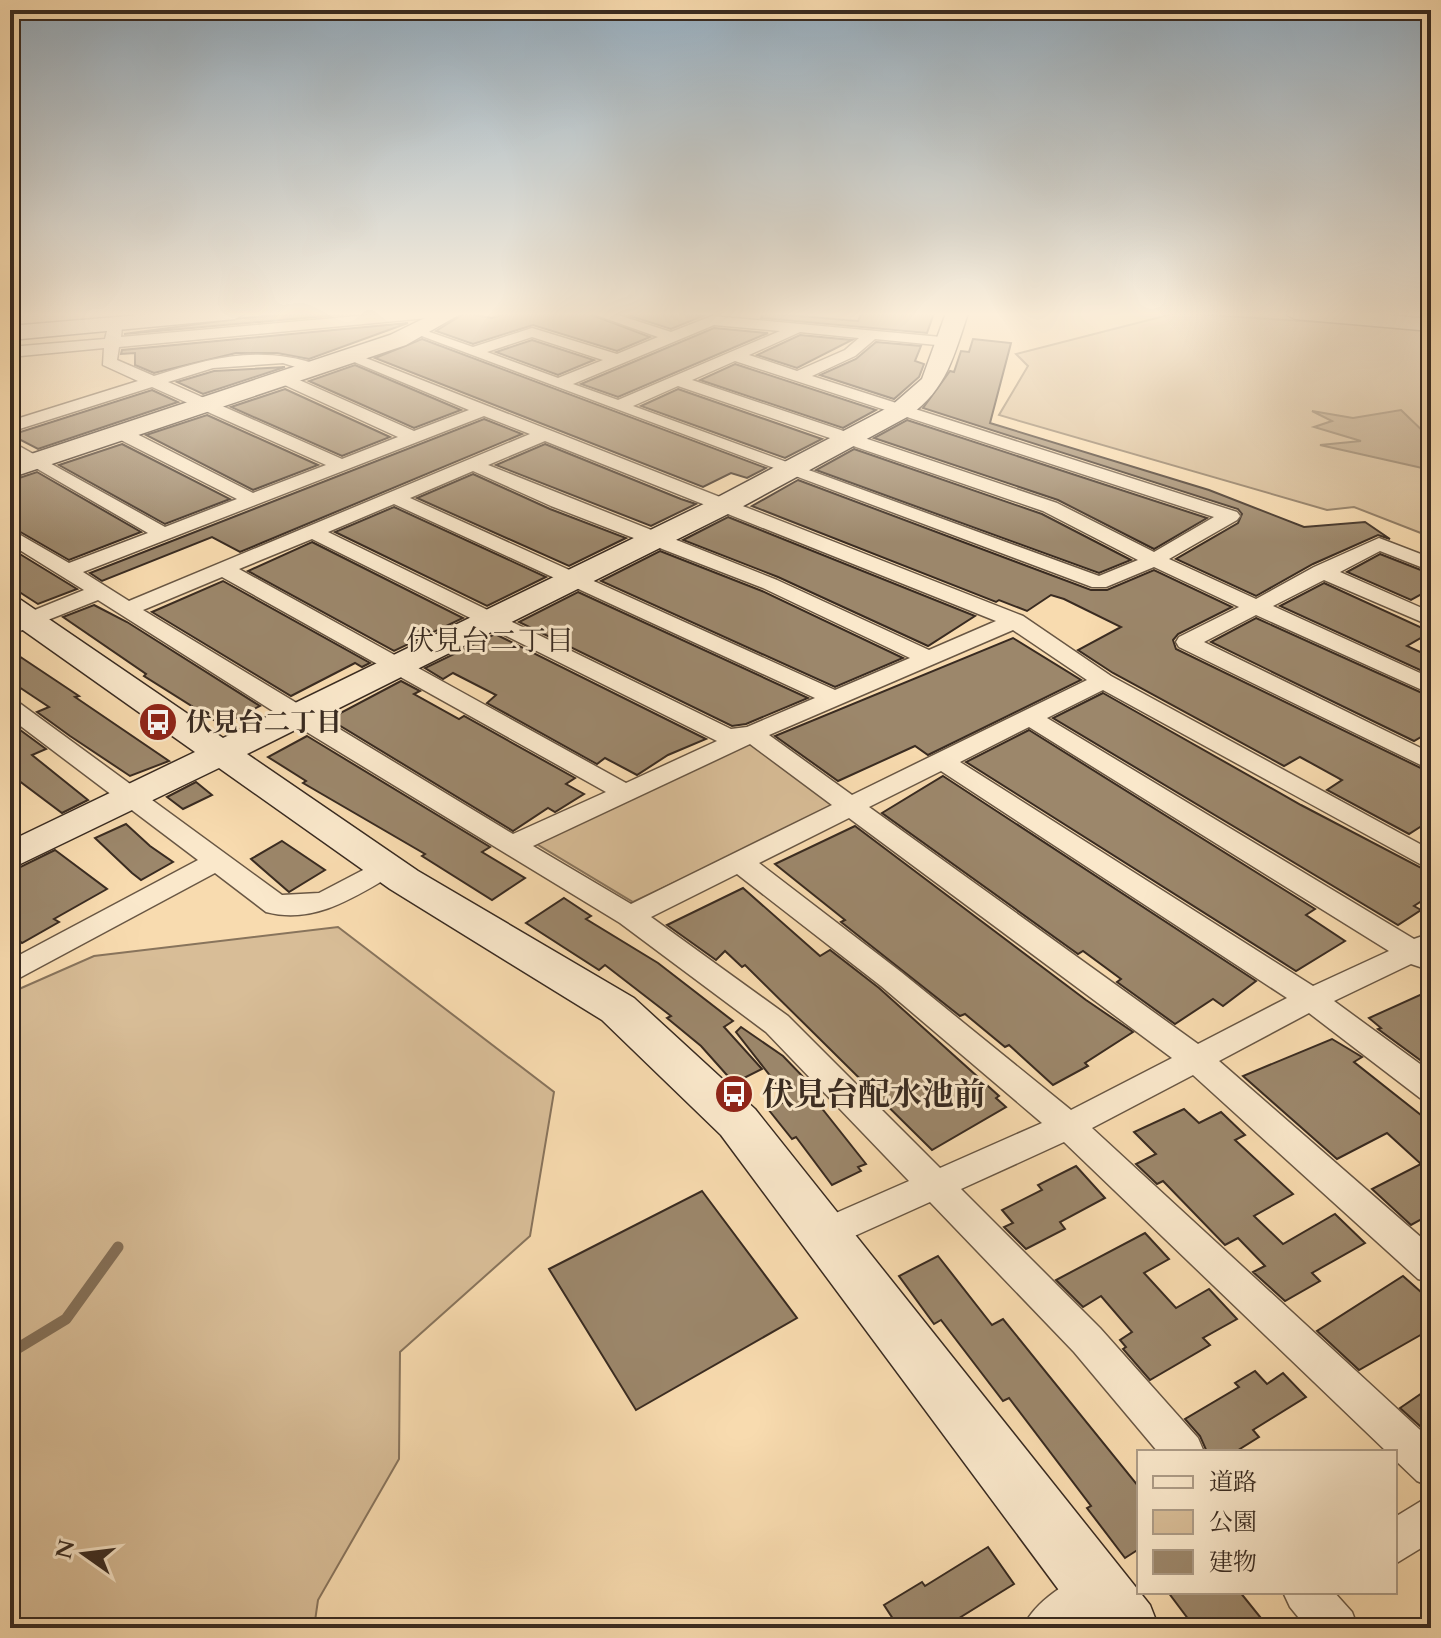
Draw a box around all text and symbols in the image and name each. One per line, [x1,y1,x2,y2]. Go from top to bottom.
district label: 伏見台二丁目 [406,622,574,660]
bus stop icon: 伏見台二丁目 [137,701,179,743]
place label: 伏見台二丁目 [186,705,342,740]
bus stop icon: 伏見台配水池前 [713,1073,755,1115]
place label: 伏見台配水池前 [762,1073,986,1117]
legend [1137,1450,1397,1594]
text: 道路 [1209,1466,1257,1499]
text: 公園 [1209,1506,1257,1539]
north arrow [44,1514,124,1594]
text: N [49,1537,82,1562]
text: 建物 [1209,1546,1257,1579]

